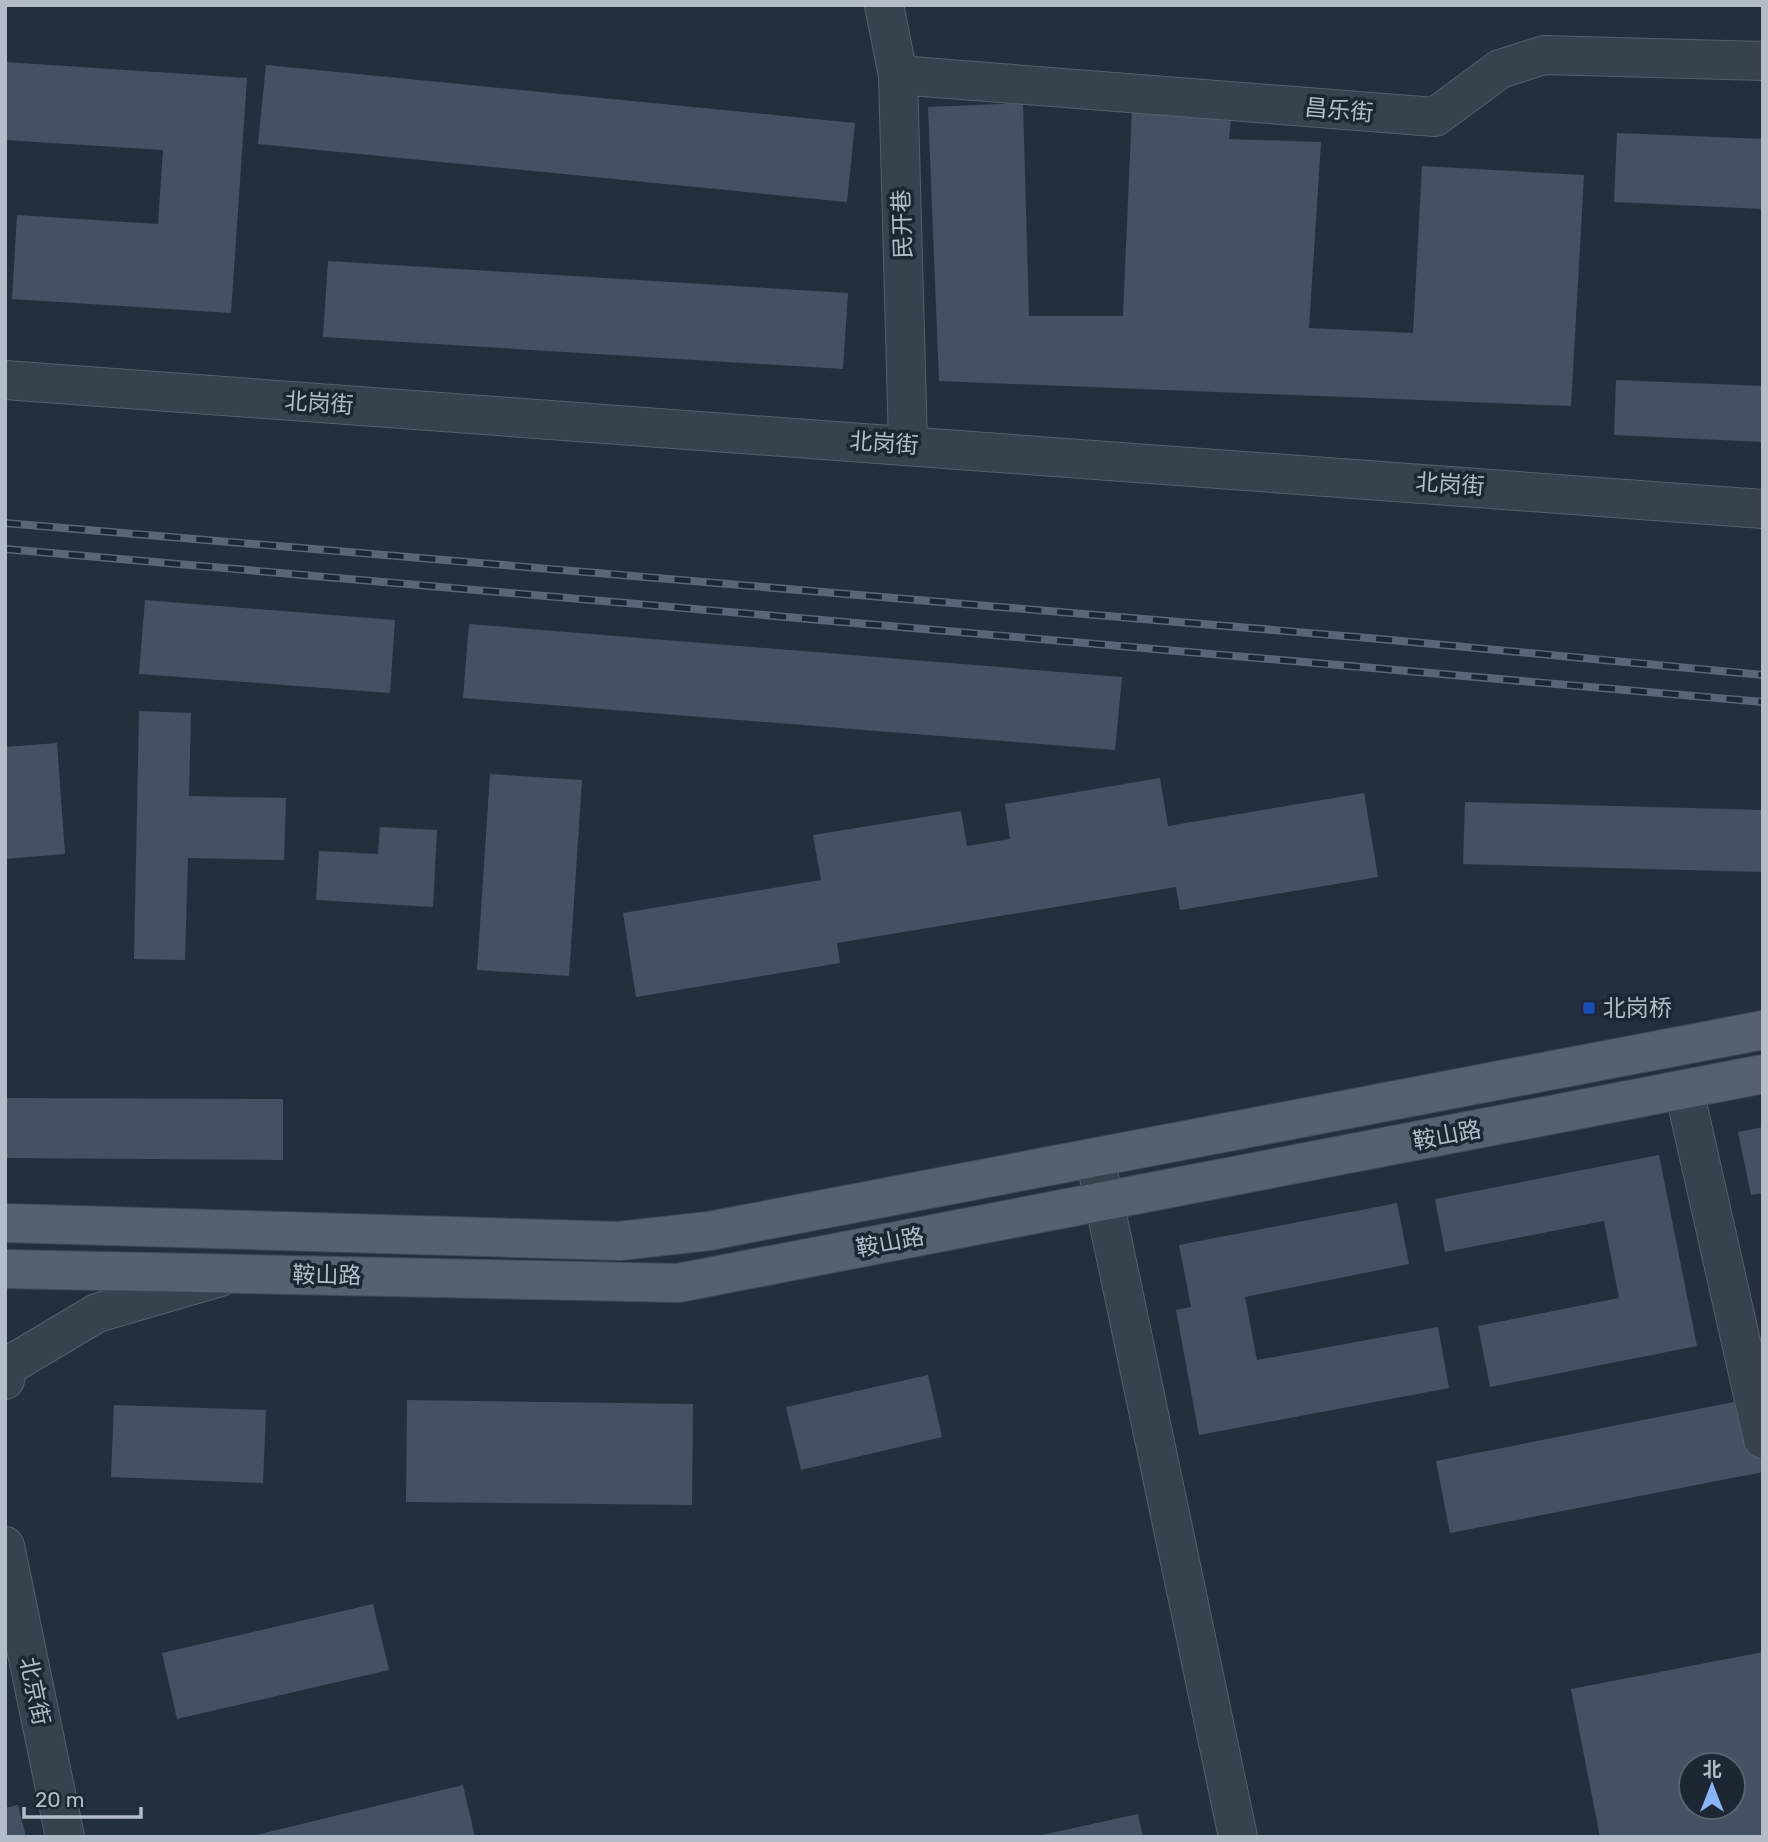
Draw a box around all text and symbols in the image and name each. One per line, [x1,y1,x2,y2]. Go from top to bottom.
street label: 昌乐街 [1303,93,1375,127]
street label: 民开巷 [887,189,917,259]
street label: 北岗街 [284,387,354,419]
street label: 北岗街 [849,427,919,459]
street label: 北岗街 [1415,468,1485,500]
place label: 北岗桥 [1603,994,1672,1022]
marker: 北岗桥 [1581,1000,1597,1016]
street label: 鞍山路 [1410,1115,1484,1155]
street label: 鞍山路 [853,1222,927,1262]
street label: 鞍山路 [292,1260,362,1290]
street label: 北京街 [14,1654,56,1728]
north arrow [1677,1751,1747,1821]
text: 北 [1702,1758,1722,1781]
scale bar [24,1776,142,1820]
text: 20 m [35,1787,84,1812]

